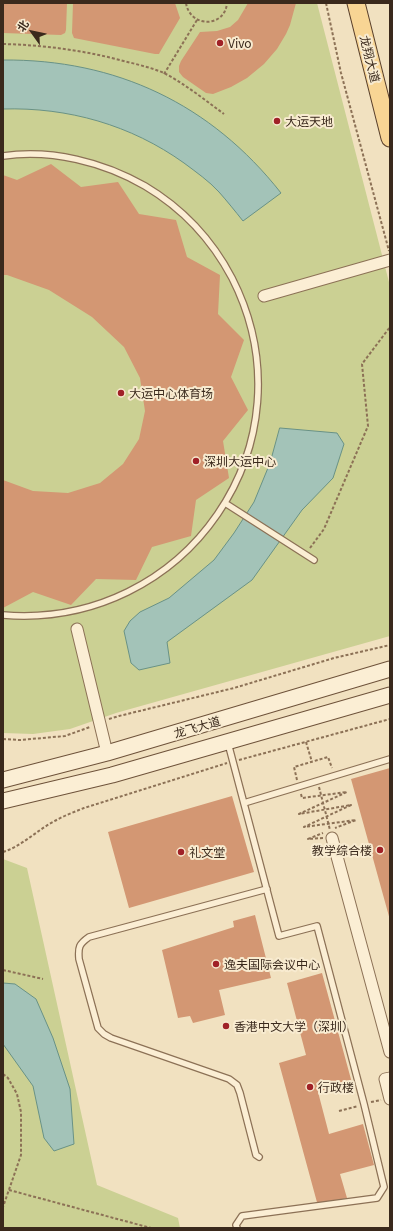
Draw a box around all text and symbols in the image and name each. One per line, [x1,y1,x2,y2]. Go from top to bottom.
north arrow [12,12,52,52]
text: 北 [12,16,32,34]
street label: 龙翔大道 [357,34,383,84]
place label: Vivo [228,36,252,50]
marker: Vivo [215,38,225,48]
place label: 大运天地 [285,114,333,128]
marker: 大运天地 [272,116,282,126]
place label: 大运中心体育场 [129,386,213,400]
marker: 大运中心体育场 [116,388,126,398]
place label: 深圳大运中心 [204,454,276,468]
marker: 深圳大运中心 [191,456,201,466]
street label: 龙飞大道 [172,713,222,741]
place label: 教学综合楼 [312,843,372,857]
place label: 礼文堂 [189,845,225,859]
marker: 教学综合楼 [375,845,385,855]
marker: 礼文堂 [176,847,186,857]
place label: 逸夫国际会议中心 [224,957,320,971]
marker: 逸夫国际会议中心 [211,959,221,969]
place label: 香港中文大学（深圳） [234,1019,354,1033]
marker: 香港中文大学（深圳） [221,1021,231,1031]
place label: 行政楼 [318,1080,354,1094]
marker: 行政楼 [305,1082,315,1092]

